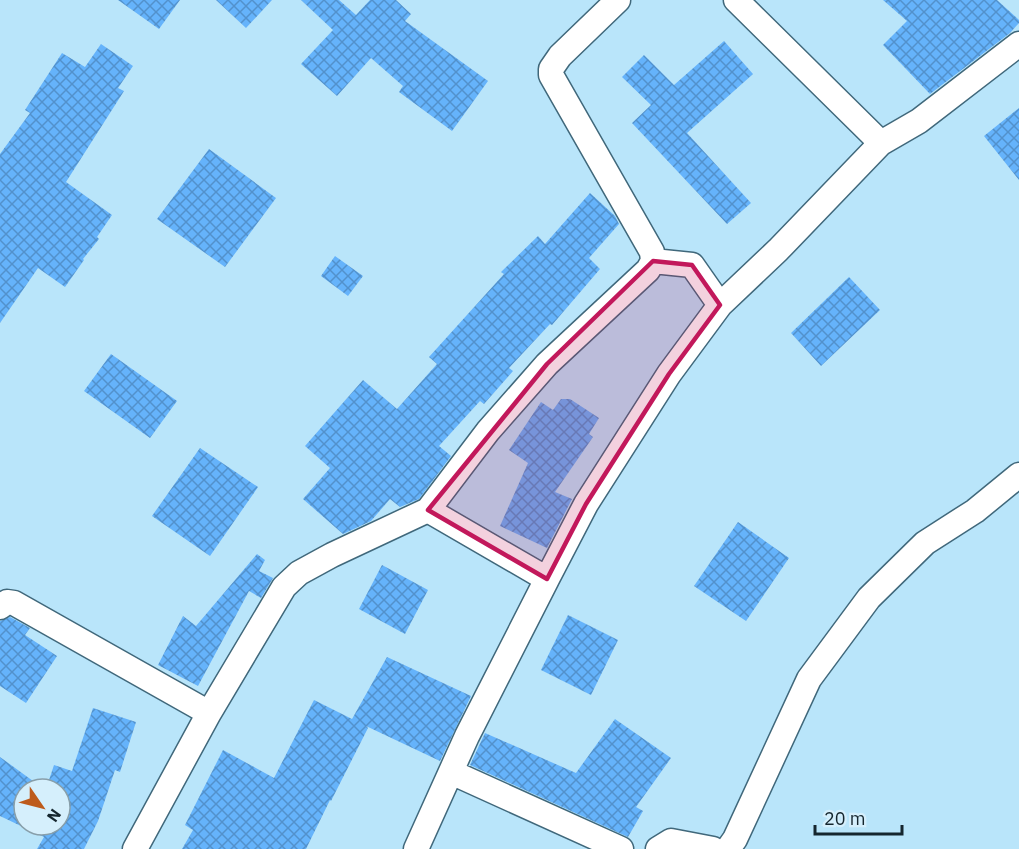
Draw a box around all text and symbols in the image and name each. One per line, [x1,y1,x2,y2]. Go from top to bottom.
north arrow [12,777,72,837]
scale bar [815,798,902,836]
text: N [43,805,66,826]
text: 20 m [824,807,866,830]

